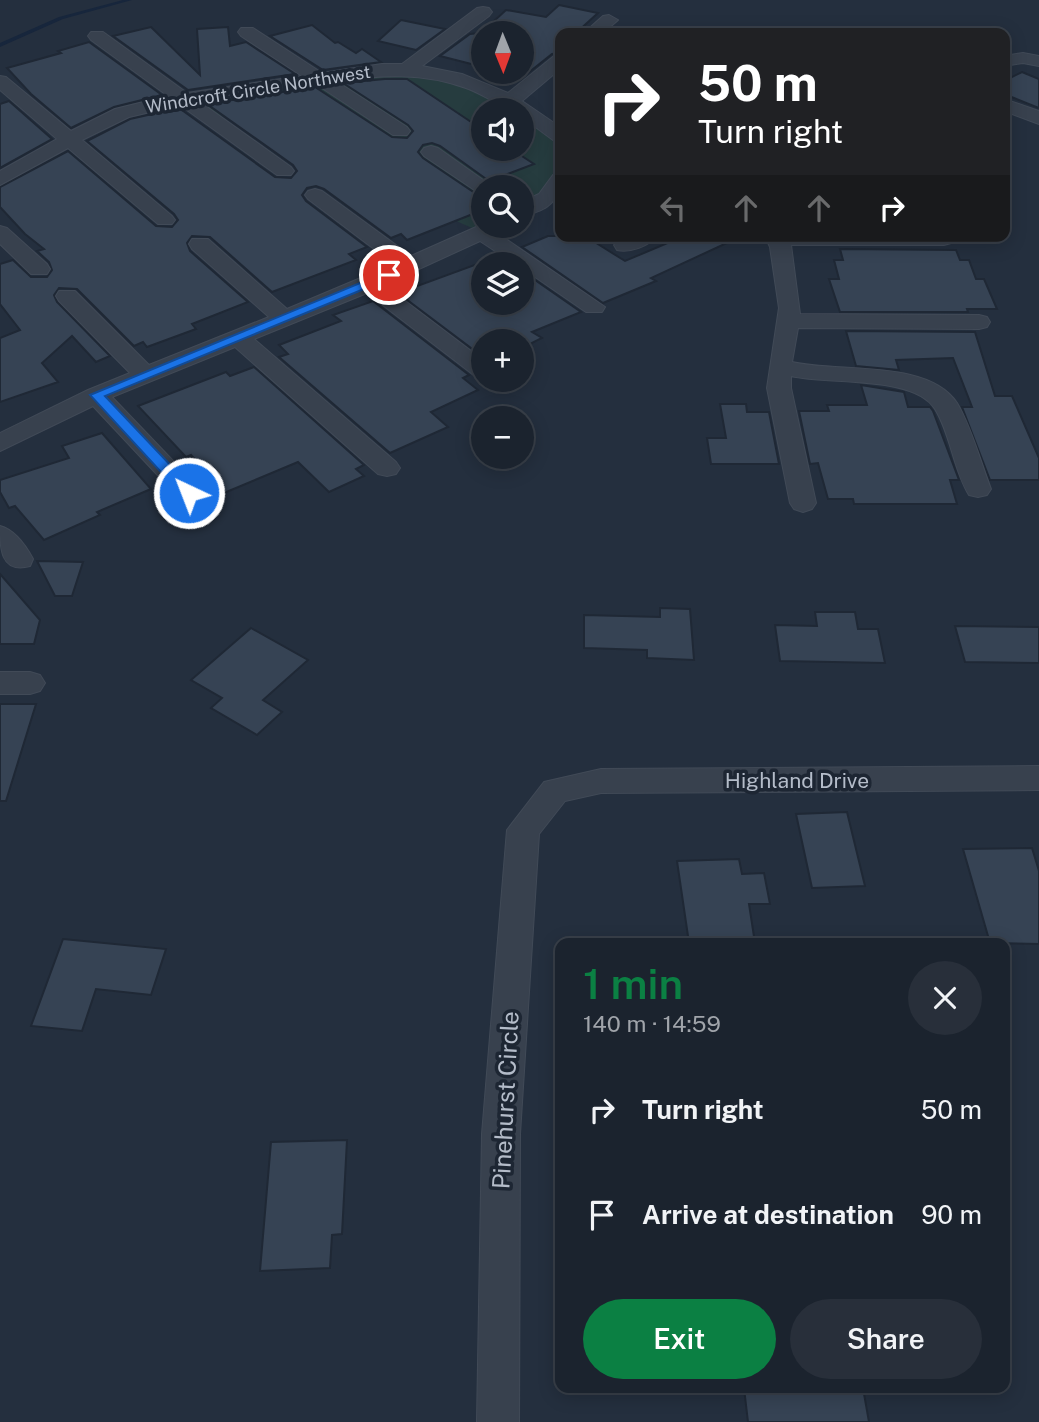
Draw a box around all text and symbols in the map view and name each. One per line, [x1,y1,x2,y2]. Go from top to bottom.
north arrow [471,21,534,84]
map controls [471,21,534,469]
text: 50 m [698,54,818,112]
icon: right [583,56,674,147]
street label: Windcroft Circle Northwest [144,61,372,117]
button: sound [471,98,534,161]
text: Turn right [698,113,843,150]
button: search [471,175,534,238]
icon: left [654,189,692,227]
icon: ahead [727,189,765,227]
icon: ahead [800,189,838,227]
icon: right [873,189,911,227]
pin [359,245,419,305]
button: layers [471,252,534,315]
icon: arrive [370,256,408,294]
button: + [471,329,534,392]
button: − [471,406,534,469]
position arrow [152,456,226,530]
street label: Highland Drive [725,768,869,793]
text: 1 min [583,959,683,1008]
button: close [908,961,982,1035]
street label: Pinehurst Circle [486,1010,524,1190]
text: 140 m · 14:59 [583,1010,721,1037]
icon: right [583,1091,621,1129]
text: Turn right [642,1094,764,1125]
text: 50 m [921,1094,982,1125]
icon: arrive [583,1196,621,1234]
text: Arrive at destination [642,1199,894,1230]
text: 90 m [921,1199,982,1230]
button: Exit [583,1299,776,1379]
button: Share [790,1299,982,1379]

